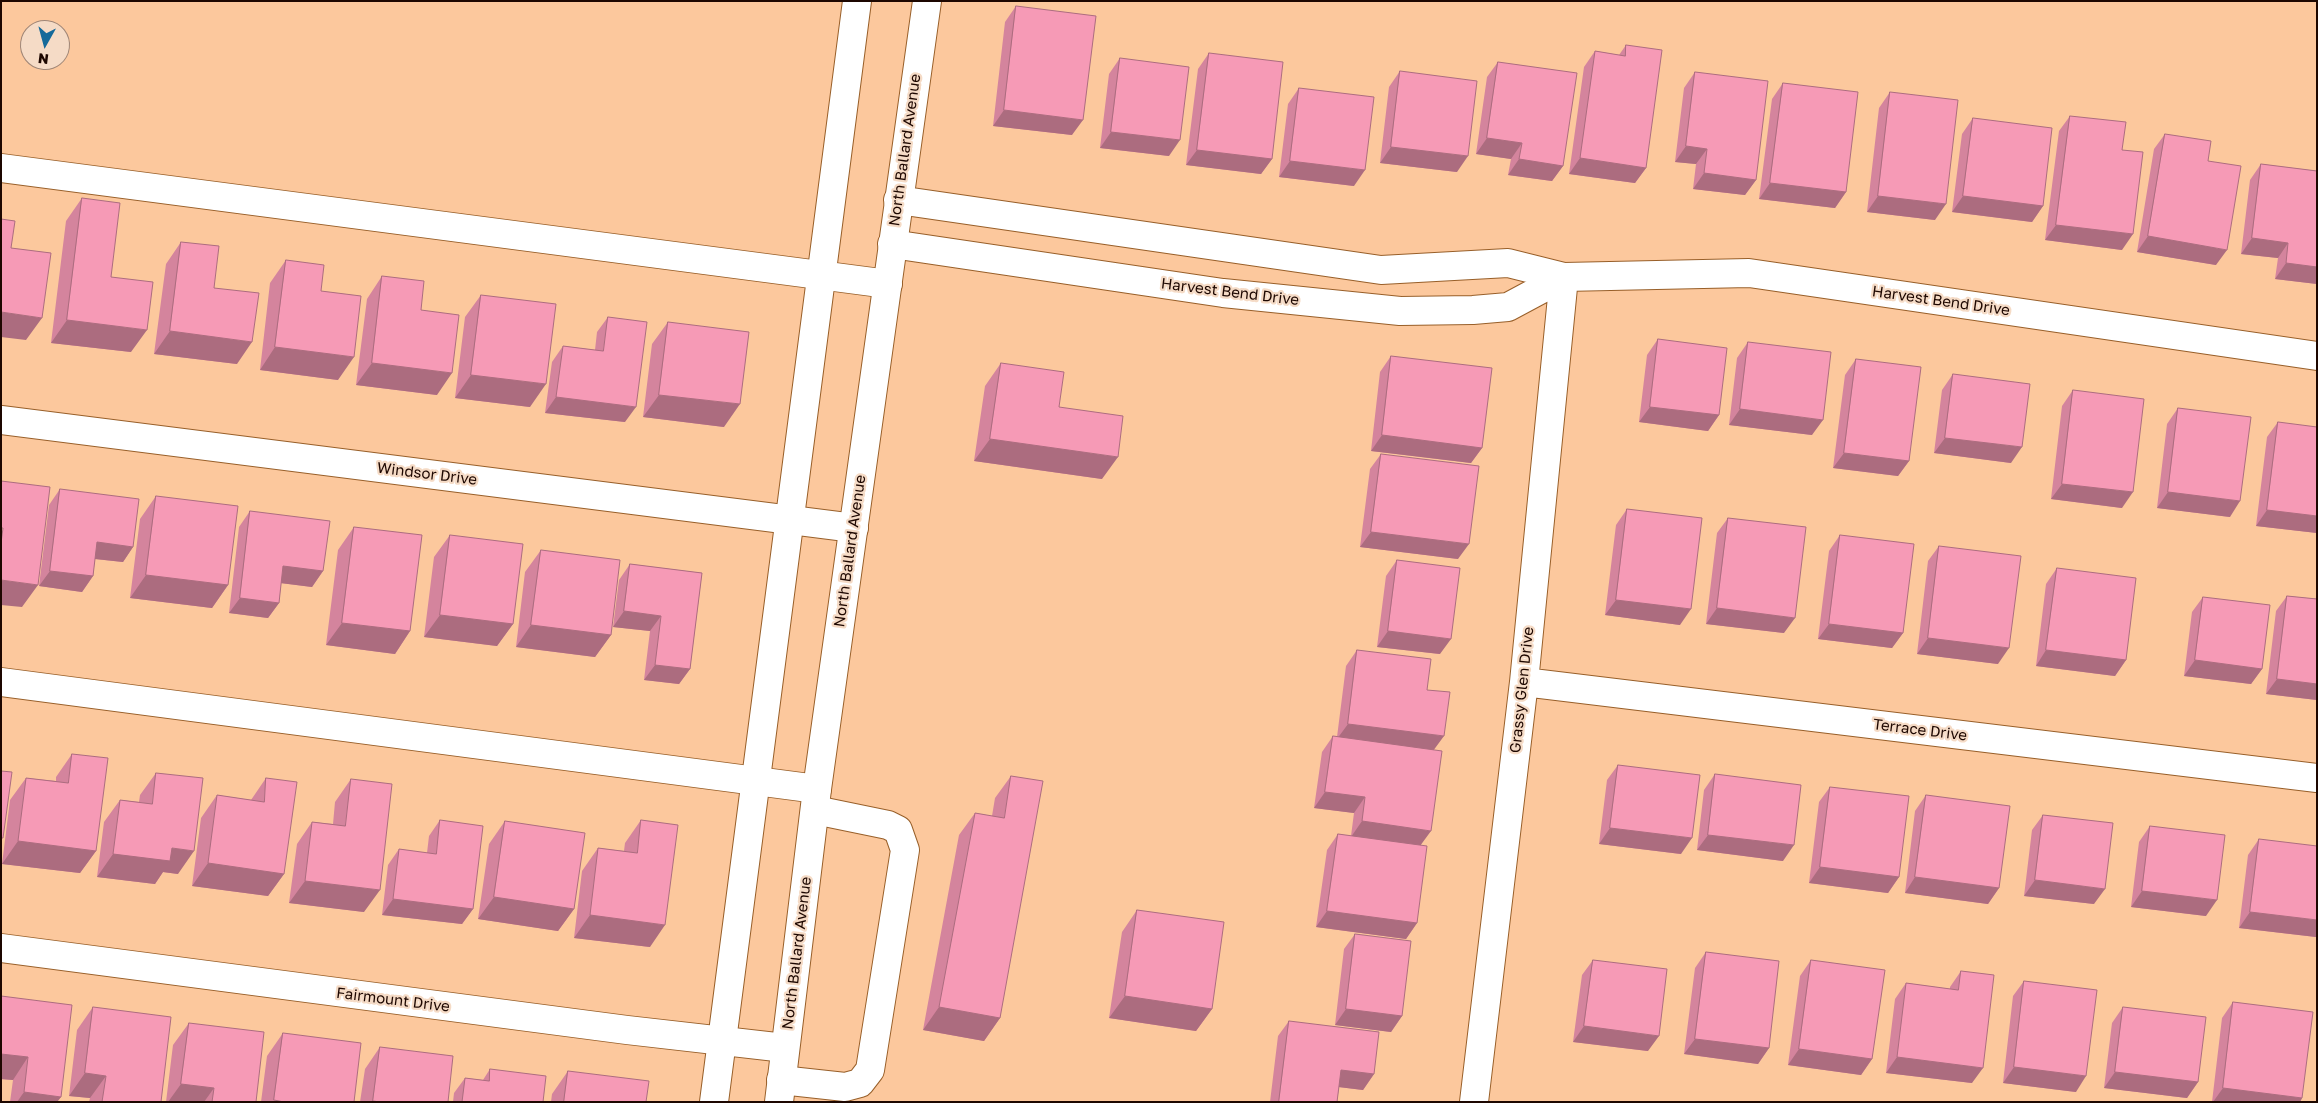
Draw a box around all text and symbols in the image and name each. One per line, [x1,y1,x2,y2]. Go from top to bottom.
north arrow [20,20,70,70]
text: N [37,50,50,68]
street label: North Ballard Avenue [885,73,925,227]
street label: Harvest Bend Drive [1160,275,1300,309]
street label: Harvest Bend Drive [1871,282,2011,320]
street label: Windsor Drive [376,459,478,489]
street label: North Ballard Avenue [830,474,870,628]
street label: Grassy Glen Drive [1506,626,1538,754]
street label: Terrace Drive [1872,715,1968,745]
street label: North Ballard Avenue [779,876,815,1030]
street label: Fairmount Drive [335,984,451,1016]

